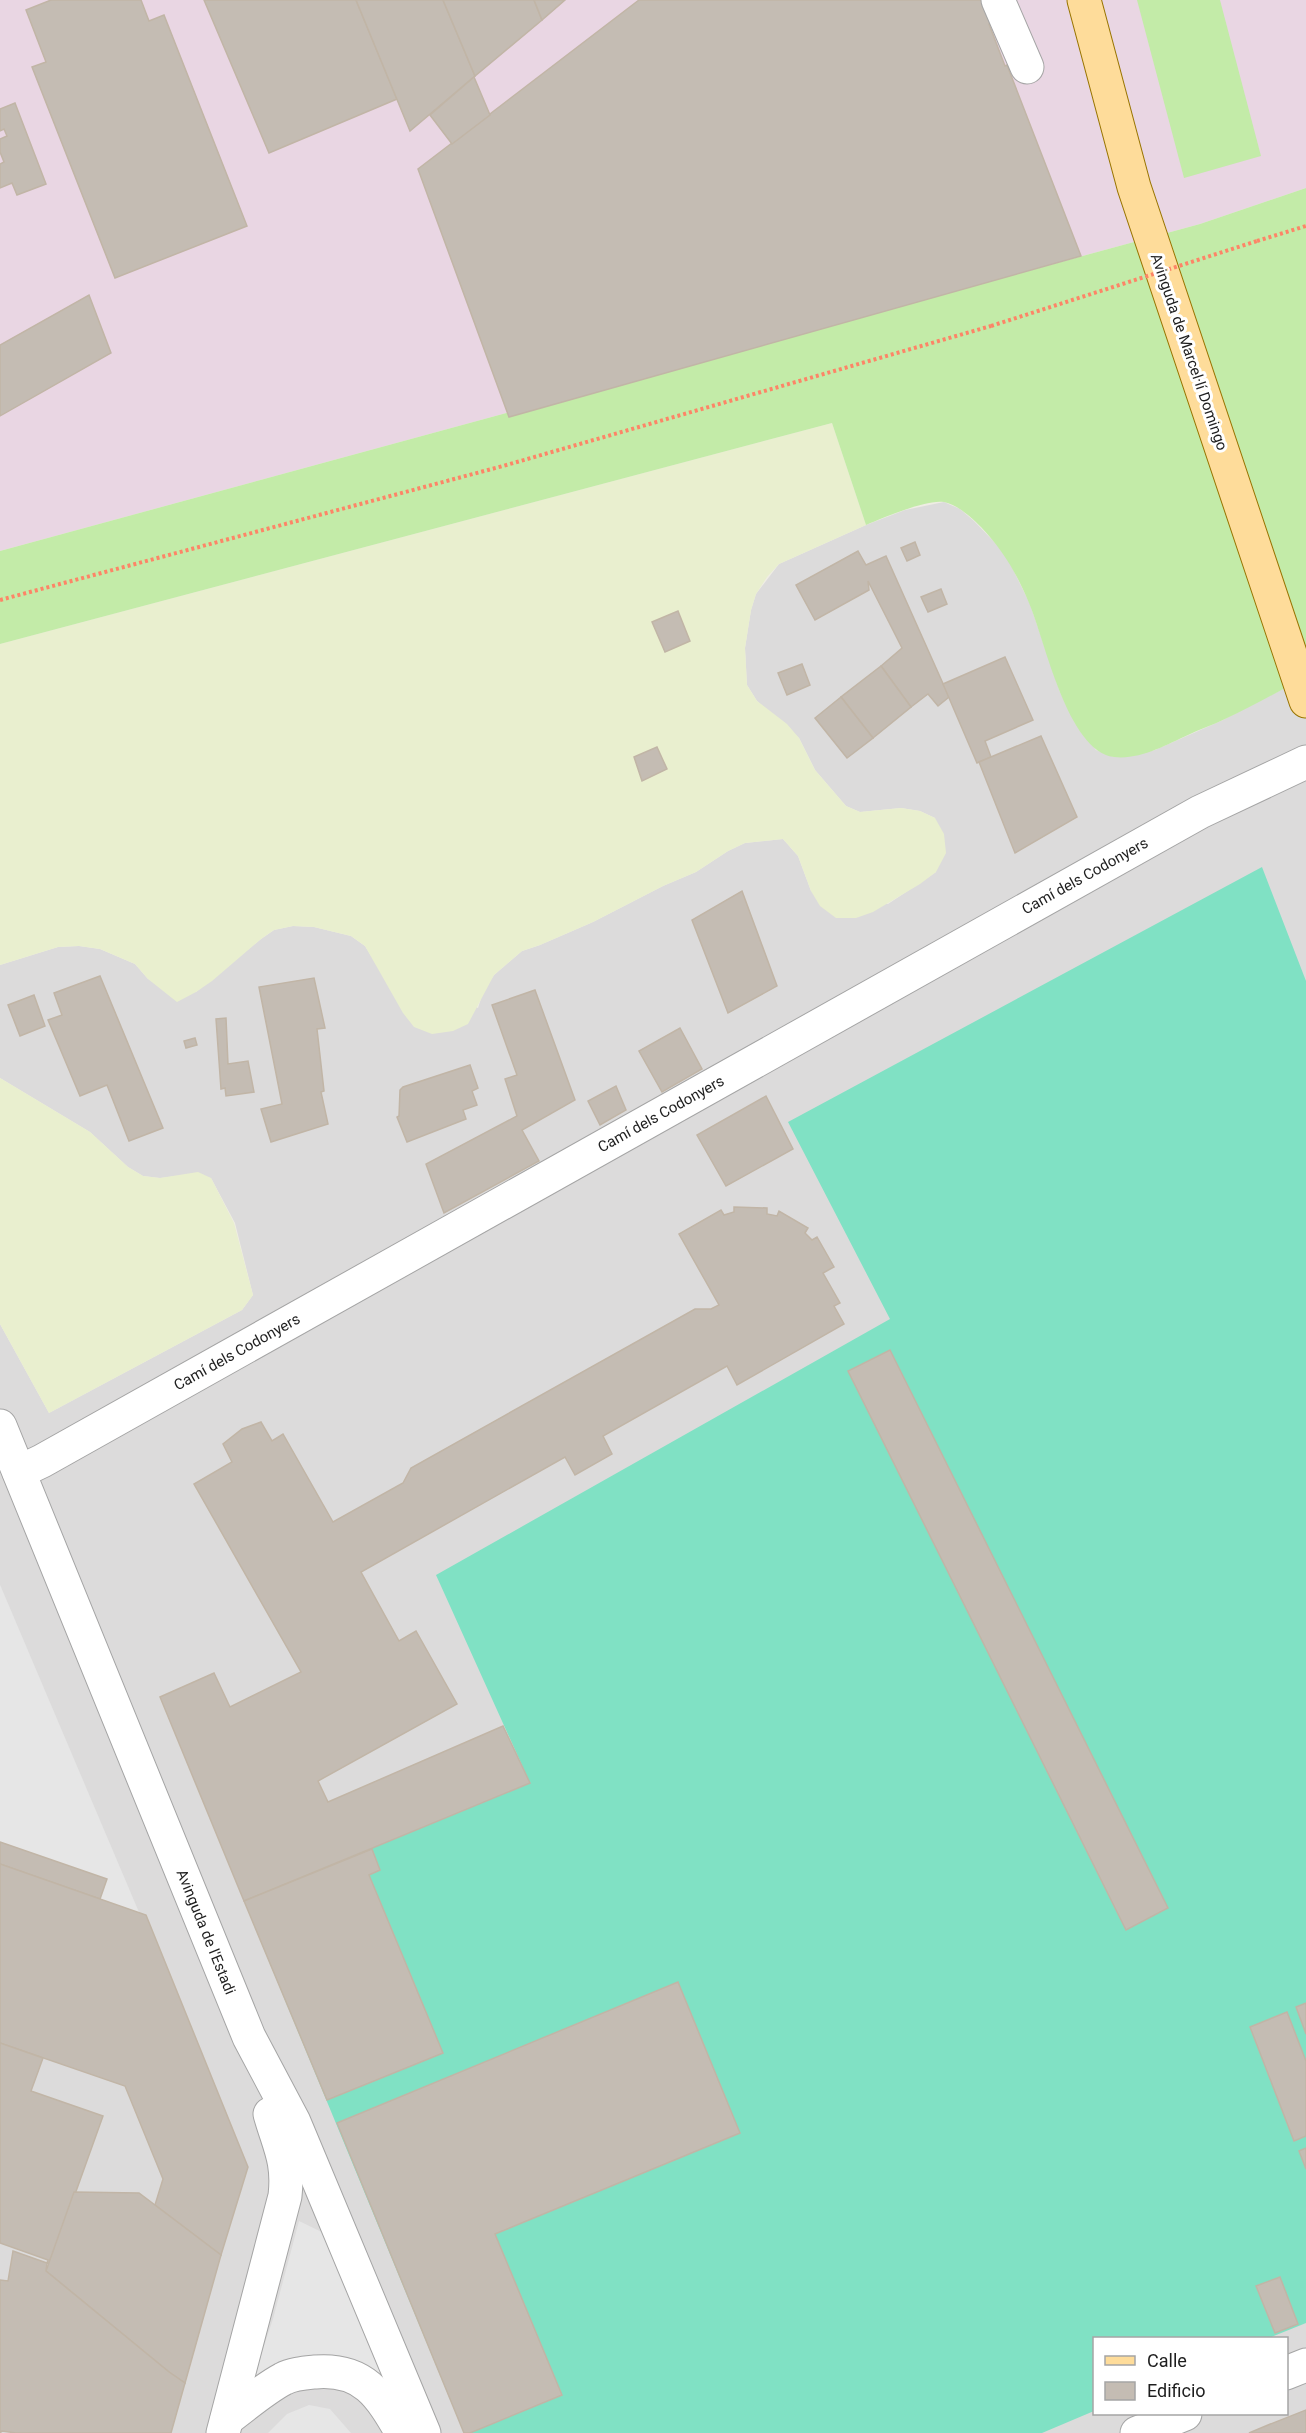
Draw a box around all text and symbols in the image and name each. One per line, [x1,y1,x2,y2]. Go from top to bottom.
street label: Avinguda de Marcel·lí Domingo [1147,251,1231,453]
street label: Camí dels Codonyers [1019,834,1151,918]
street label: Camí dels Codonyers [595,1072,727,1156]
street label: Camí dels Codonyers [171,1310,303,1394]
street label: Avinguda de l'Estadi [173,1867,239,1997]
legend [1093,2337,1288,2415]
text: Calle [1147,2350,1187,2371]
text: Edificio [1147,2380,1206,2401]

